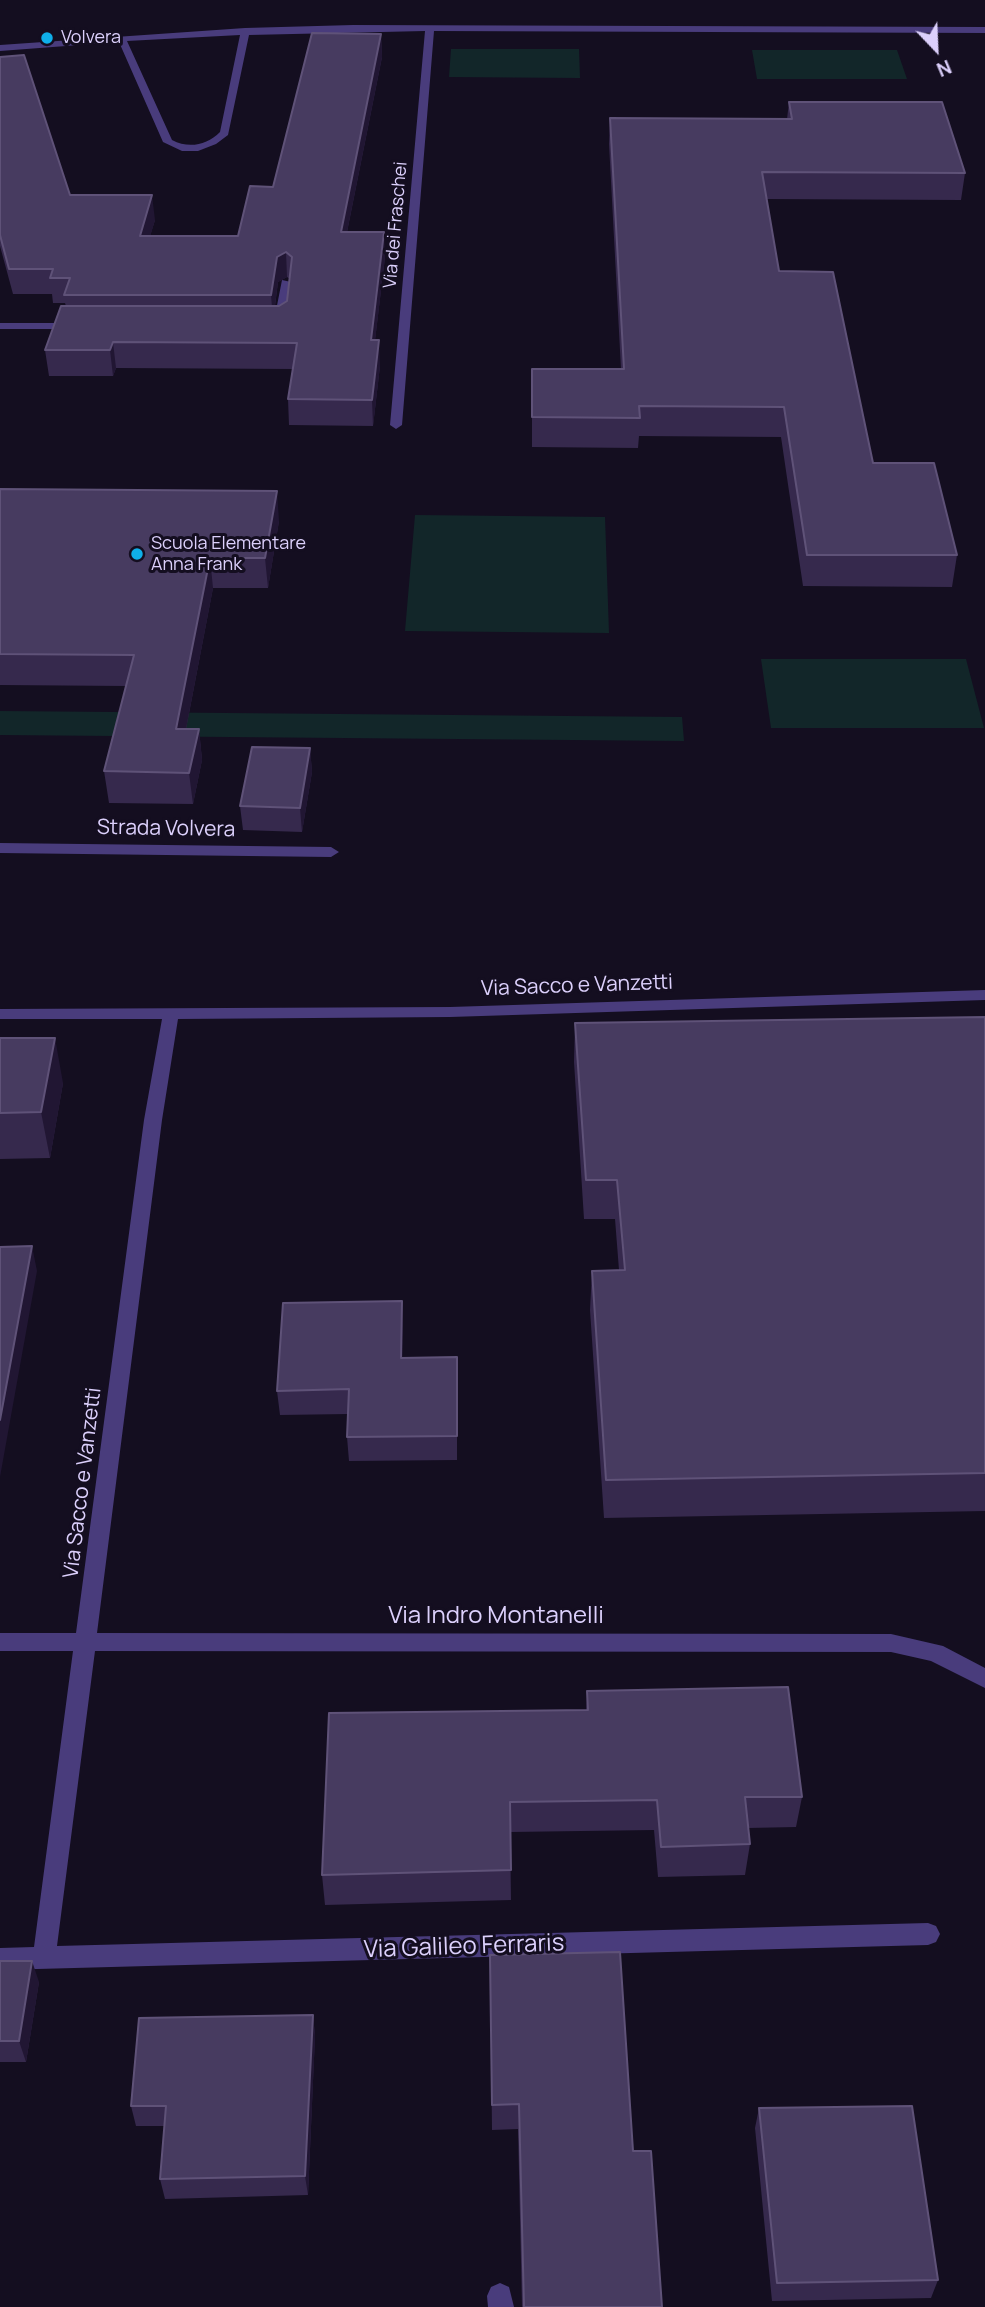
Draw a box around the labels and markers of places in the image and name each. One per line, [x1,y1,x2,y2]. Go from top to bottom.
place label: Volvera [61,27,121,49]
marker: Volvera [39,30,55,46]
place label: Scuola Elementare Anna Frank [151,533,306,576]
marker: Scuola Elementare Anna Frank [129,546,145,562]

